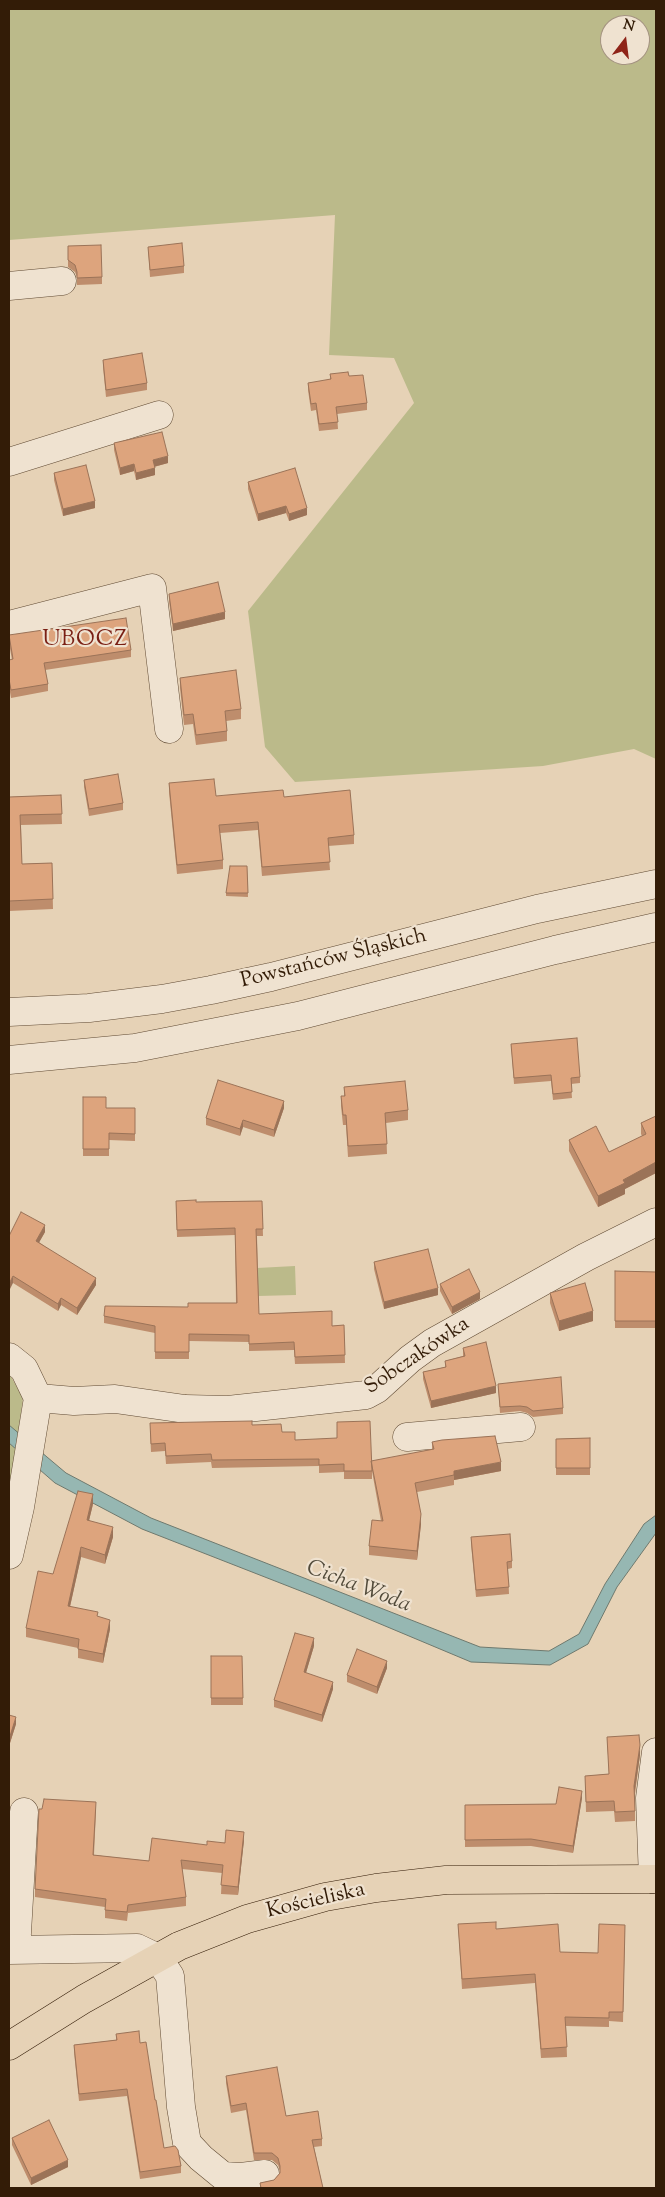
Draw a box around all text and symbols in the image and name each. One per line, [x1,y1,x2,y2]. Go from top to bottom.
north arrow [600,15,650,65]
text: N [621,15,637,38]
district label: UBOCZ [42,628,128,654]
street label: Powstańców Śląskich [238,925,430,995]
street label: Sobczakówka [361,1313,475,1401]
water label: Cicha Woda [302,1556,414,1620]
street label: Kościeliska [264,1878,368,1926]

